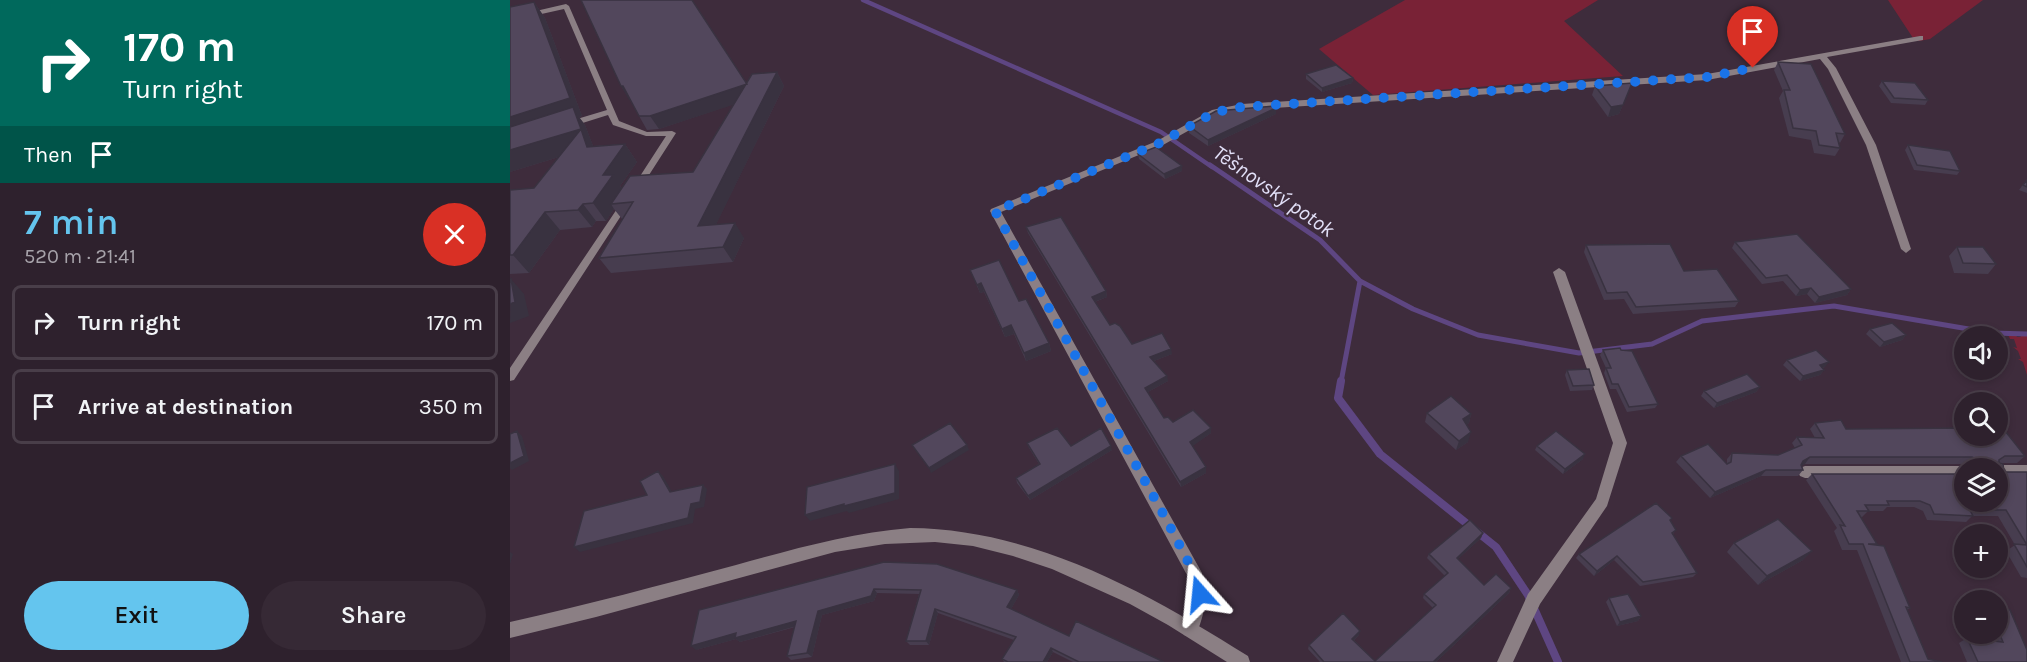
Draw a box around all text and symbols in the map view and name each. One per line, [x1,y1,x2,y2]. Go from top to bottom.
pin [1727,6,1778,68]
icon: arrive [1736,15,1769,48]
text: 170 m [123,22,236,72]
icon: right [24,24,102,102]
text: Turn right [123,73,243,105]
icon: arrive [85,138,118,171]
water label: Těšnovský potok [1209,140,1340,242]
text: Then [24,142,73,168]
text: 7 min [24,201,118,243]
button: close [423,203,486,266]
text: 520 m · 21:41 [24,245,136,268]
icon: right [27,306,60,339]
text: Turn right [78,310,181,336]
text: 170 m [427,310,483,336]
map controls [1954,326,2008,644]
button: sound [1954,326,2008,380]
icon: arrive [27,390,60,423]
button: search [1954,392,2008,446]
text: Arrive at destination [78,394,293,420]
text: 350 m [419,394,483,420]
button: layers [1954,458,2008,512]
button: + [1954,524,2008,578]
position arrow [1168,562,1232,626]
button: Exit [24,581,249,650]
button: Share [261,581,486,650]
button: − [1954,590,2008,644]

